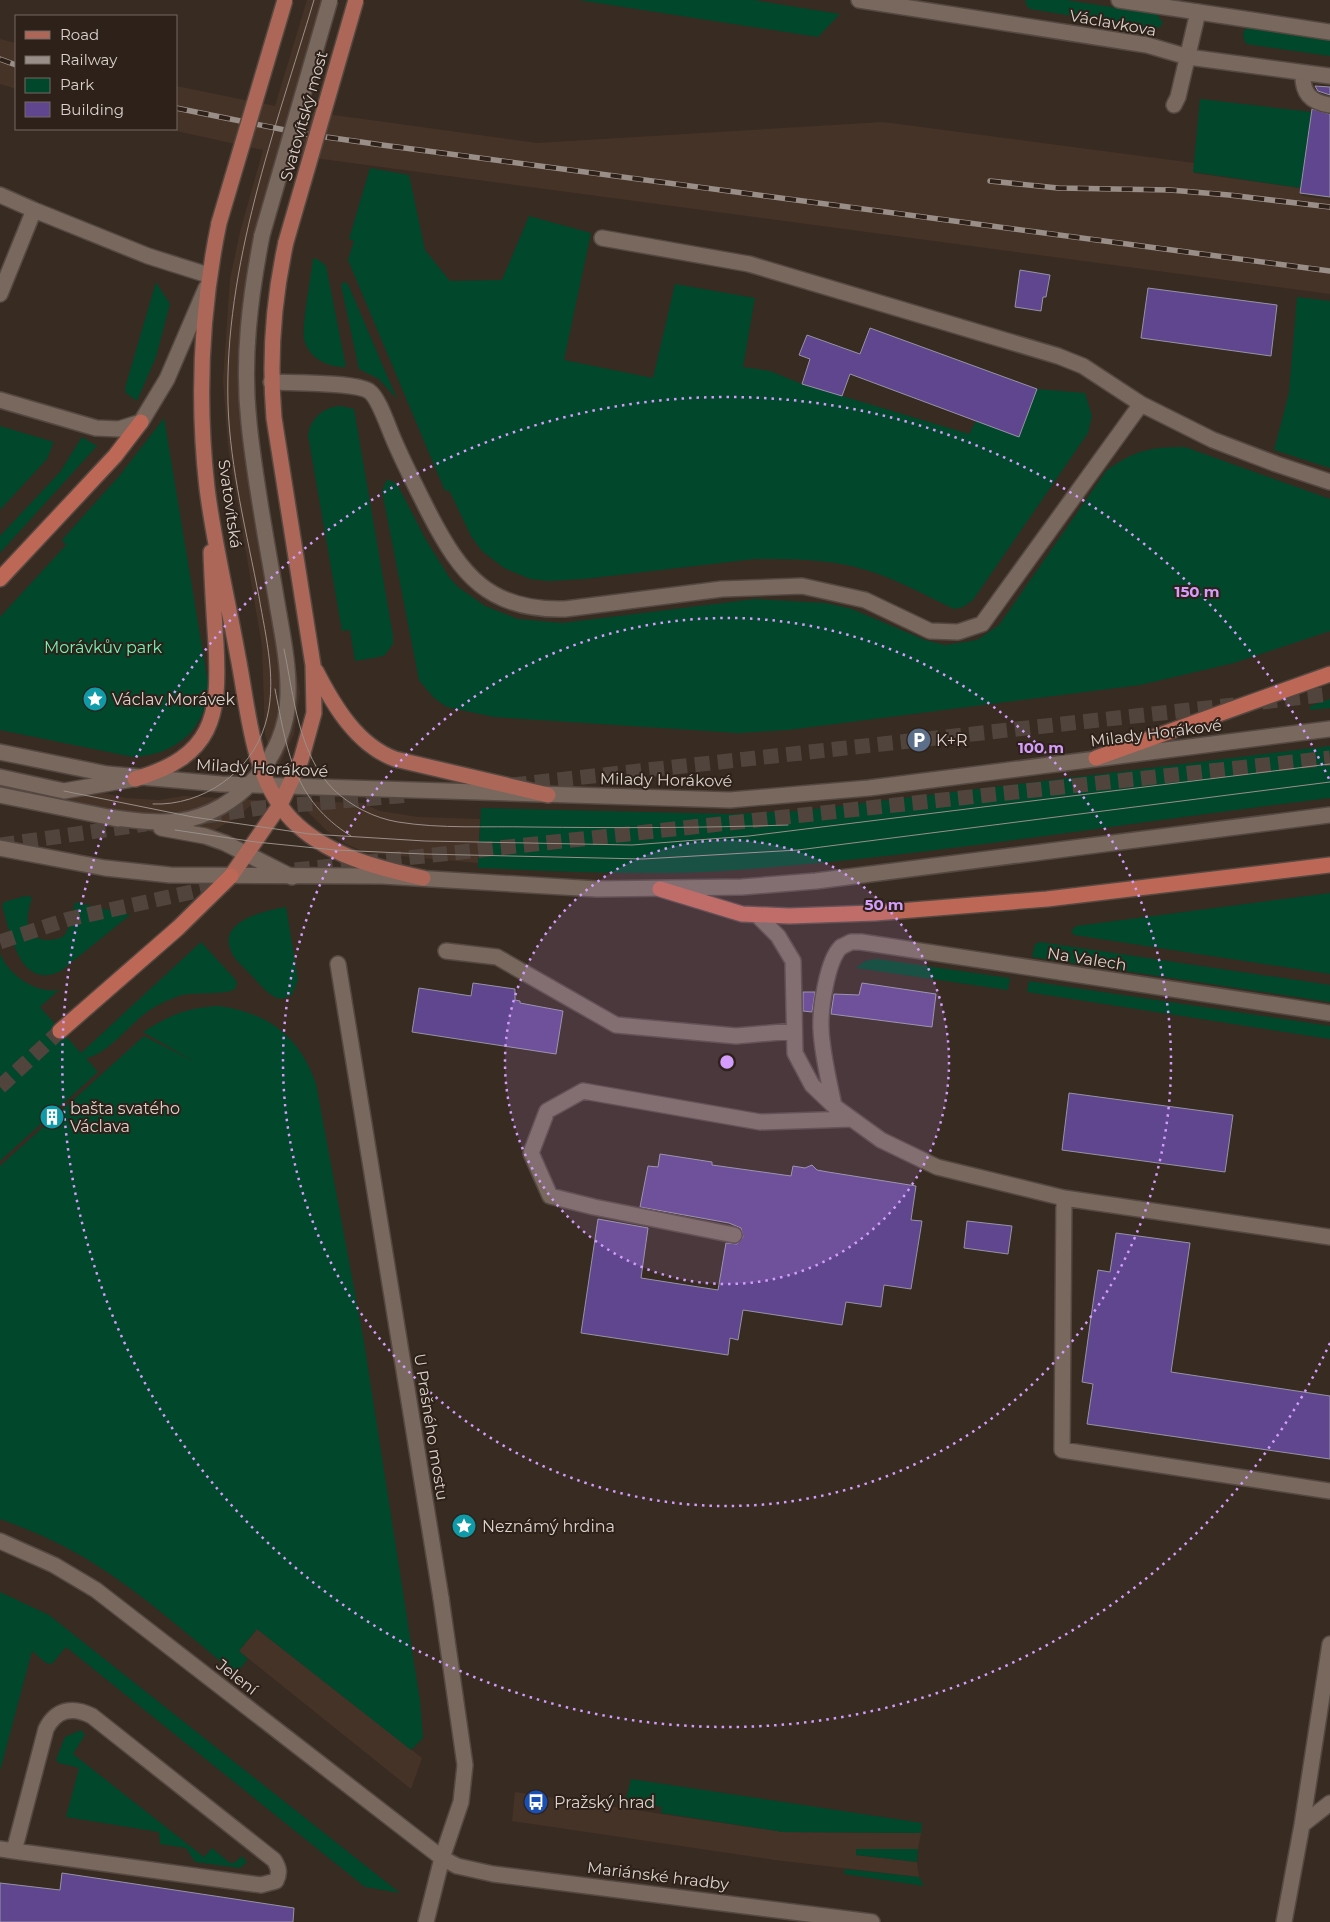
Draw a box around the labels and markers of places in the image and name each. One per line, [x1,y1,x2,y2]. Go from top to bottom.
place icon: Václav Morávek [82,686,108,712]
place label: Václav Morávek [112,690,236,709]
parking icon: K+R [906,727,932,753]
place label: K+R [936,731,968,750]
centre of rings [718,1053,736,1071]
place label: bašta svatého Václava [70,1099,180,1136]
building icon: bašta svatého Václava [39,1104,65,1130]
place icon: Neznámý hrdina [451,1513,477,1539]
place label: Neznámý hrdina [482,1517,615,1536]
bus stop icon: Pražský hrad [523,1789,549,1815]
place label: Pražský hrad [554,1793,655,1812]

